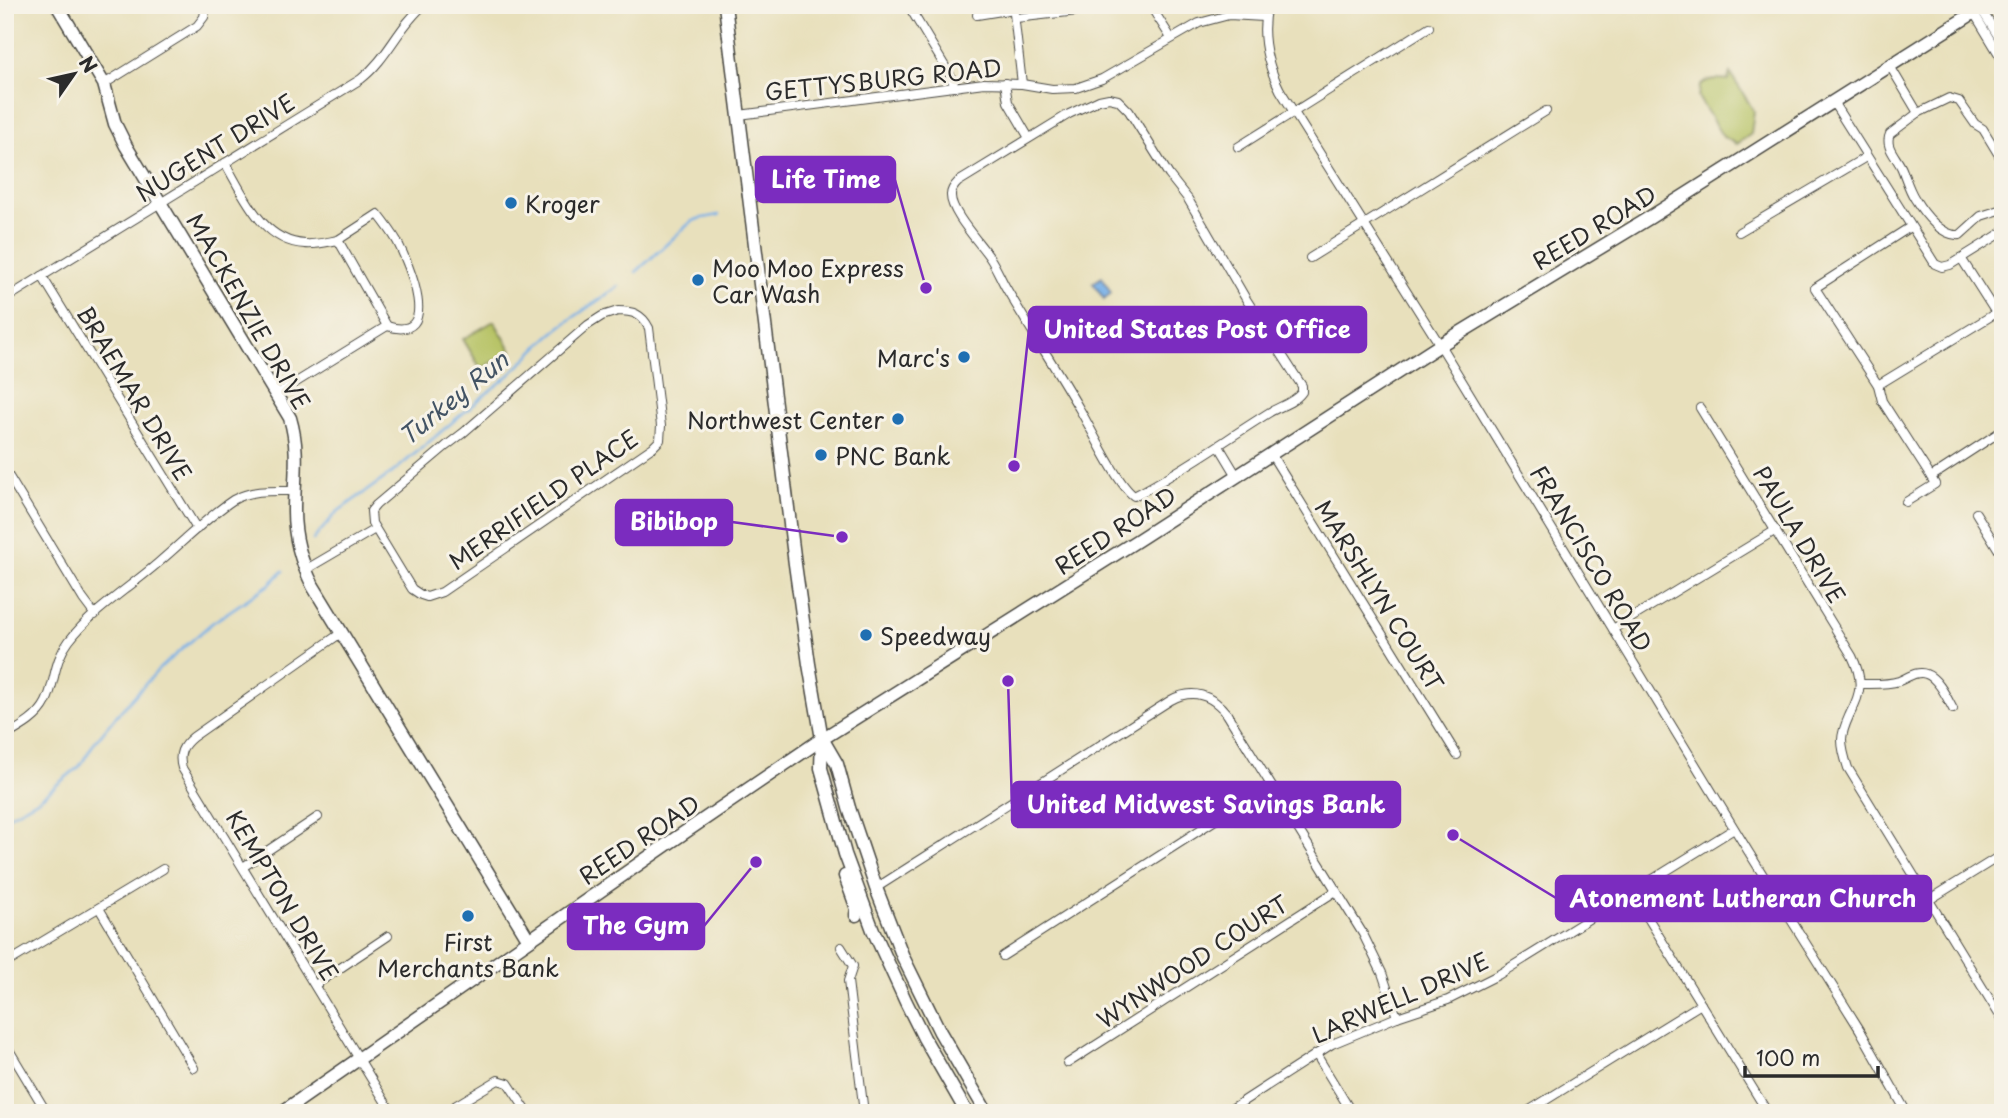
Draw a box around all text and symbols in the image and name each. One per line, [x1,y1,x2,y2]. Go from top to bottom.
north arrow [38,38,108,108]
street label: GETTYSBURG ROAD [763,49,1003,109]
text: N [73,50,105,78]
street label: NUGENT DRIVE [129,84,301,210]
callout: Life Time [756,157,895,202]
text: Life Time [771,160,881,196]
street label: REED ROAD [1525,176,1663,278]
place label: Kroger [525,186,600,221]
marker: Kroger [503,195,519,211]
street label: MACKENZIE DRIVE [178,206,320,416]
place label: Moo Moo Express Car Wash [712,250,904,311]
marker: Moo Moo Express Car Wash [690,272,706,288]
street label: BRAEMAR DRIVE [69,299,201,487]
callout: United States Post Office [1029,307,1366,352]
text: United States Post Office [1043,310,1351,346]
place label: Marc's [877,340,950,375]
water label: Turkey Run [390,341,517,452]
marker: Marc's [956,349,972,365]
place label: Northwest Center [687,402,884,437]
marker: Northwest Center [890,411,906,427]
street label: MERRIFIELD PLACE [441,420,645,578]
place label: PNC Bank [835,438,951,473]
marker: PNC Bank [813,447,829,463]
street label: FRANCISCO ROAD [1522,458,1662,658]
street label: PAULA DRIVE [1745,458,1855,610]
street label: REED ROAD [1047,477,1183,583]
street label: MARSHLYN COURT [1307,493,1453,698]
callout: Bibibop [616,500,732,545]
text: Bibibop [630,502,718,538]
place label: Speedway [880,618,991,653]
marker: Speedway [858,627,874,643]
callout: United Midwest Savings Bank [1012,782,1400,827]
text: United Midwest Savings Bank [1026,785,1386,821]
street label: REED ROAD [572,786,706,892]
street label: KEMPTON DRIVE [218,803,348,987]
callout: Atonement Lutheran Church [1556,876,1931,921]
text: Atonement Lutheran Church [1568,879,1917,915]
street label: WYNWOOD COURT [1089,886,1295,1036]
callout: The Gym [568,904,704,949]
text: The Gym [583,906,689,942]
marker: First Merchants Bank [460,908,476,924]
place label: First Merchants Bank [377,924,559,985]
street label: LARWELL DRIVE [1306,942,1494,1052]
scale bar [1745,1034,1878,1078]
text: 100 m [1756,1041,1820,1073]

